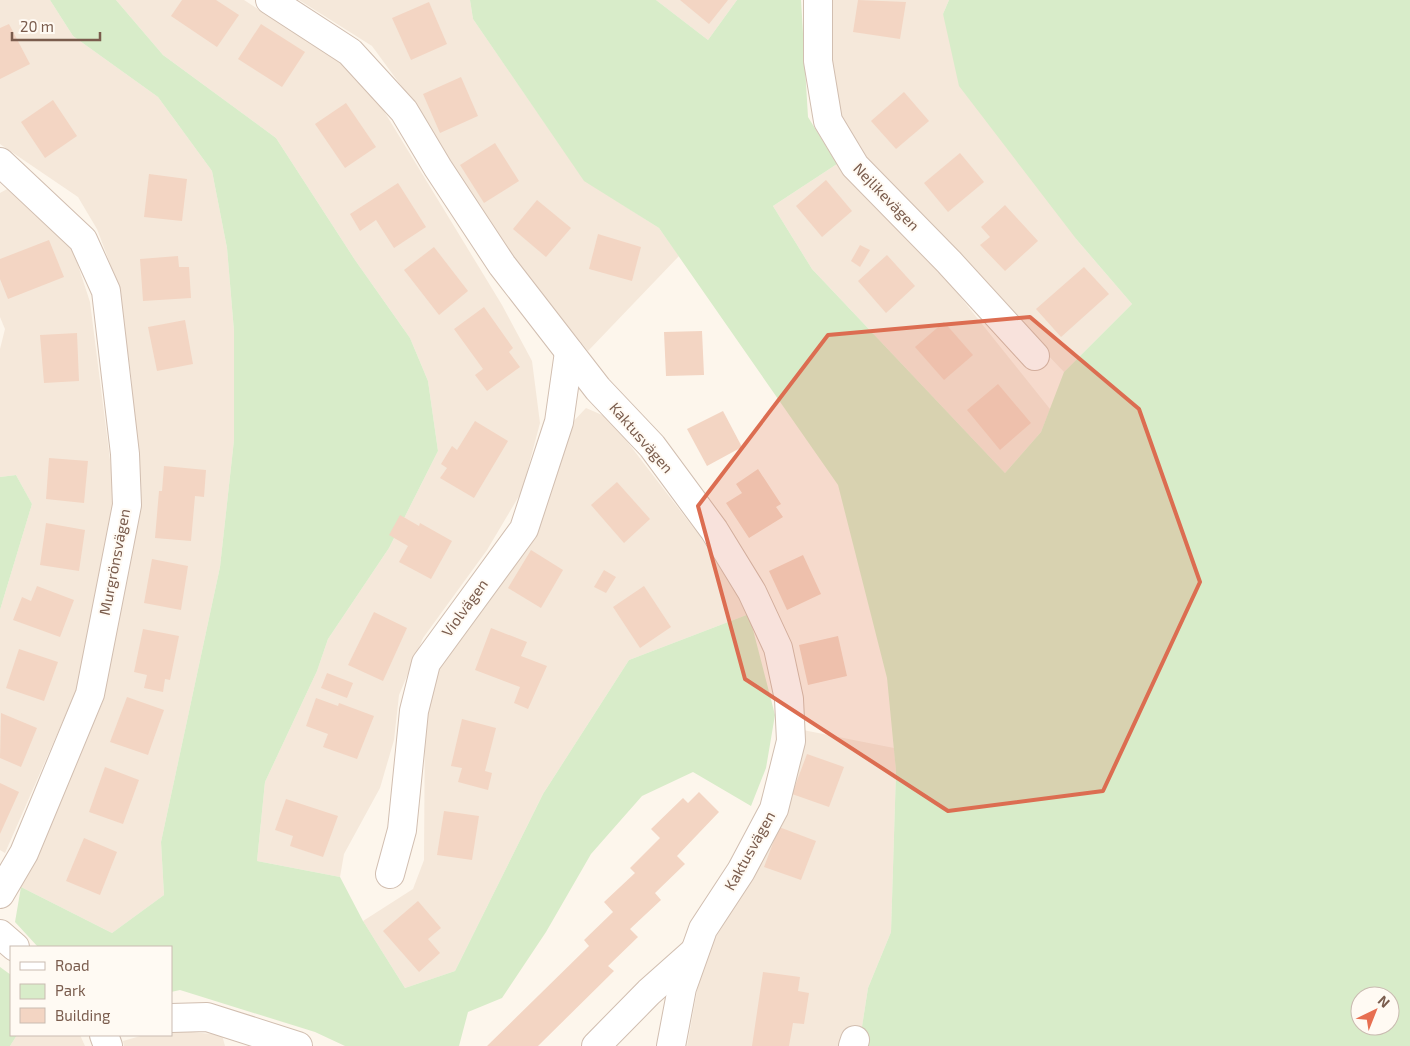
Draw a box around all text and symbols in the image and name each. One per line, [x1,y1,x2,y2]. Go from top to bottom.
scale bar [12,10,100,42]
text: 20 m [20,17,54,35]
street label: Nejlikevägen [849,159,923,235]
street label: Kaktusvägen [606,398,677,476]
street label: Murgrönsvägen [95,507,133,616]
street label: Violvägen [437,575,491,640]
street label: Kaktusvägen [720,808,778,893]
legend [10,946,172,1036]
text: Road [55,956,90,974]
text: Park [55,981,86,999]
north arrow [1350,986,1400,1036]
text: N [1375,991,1394,1011]
text: Building [55,1006,111,1024]

